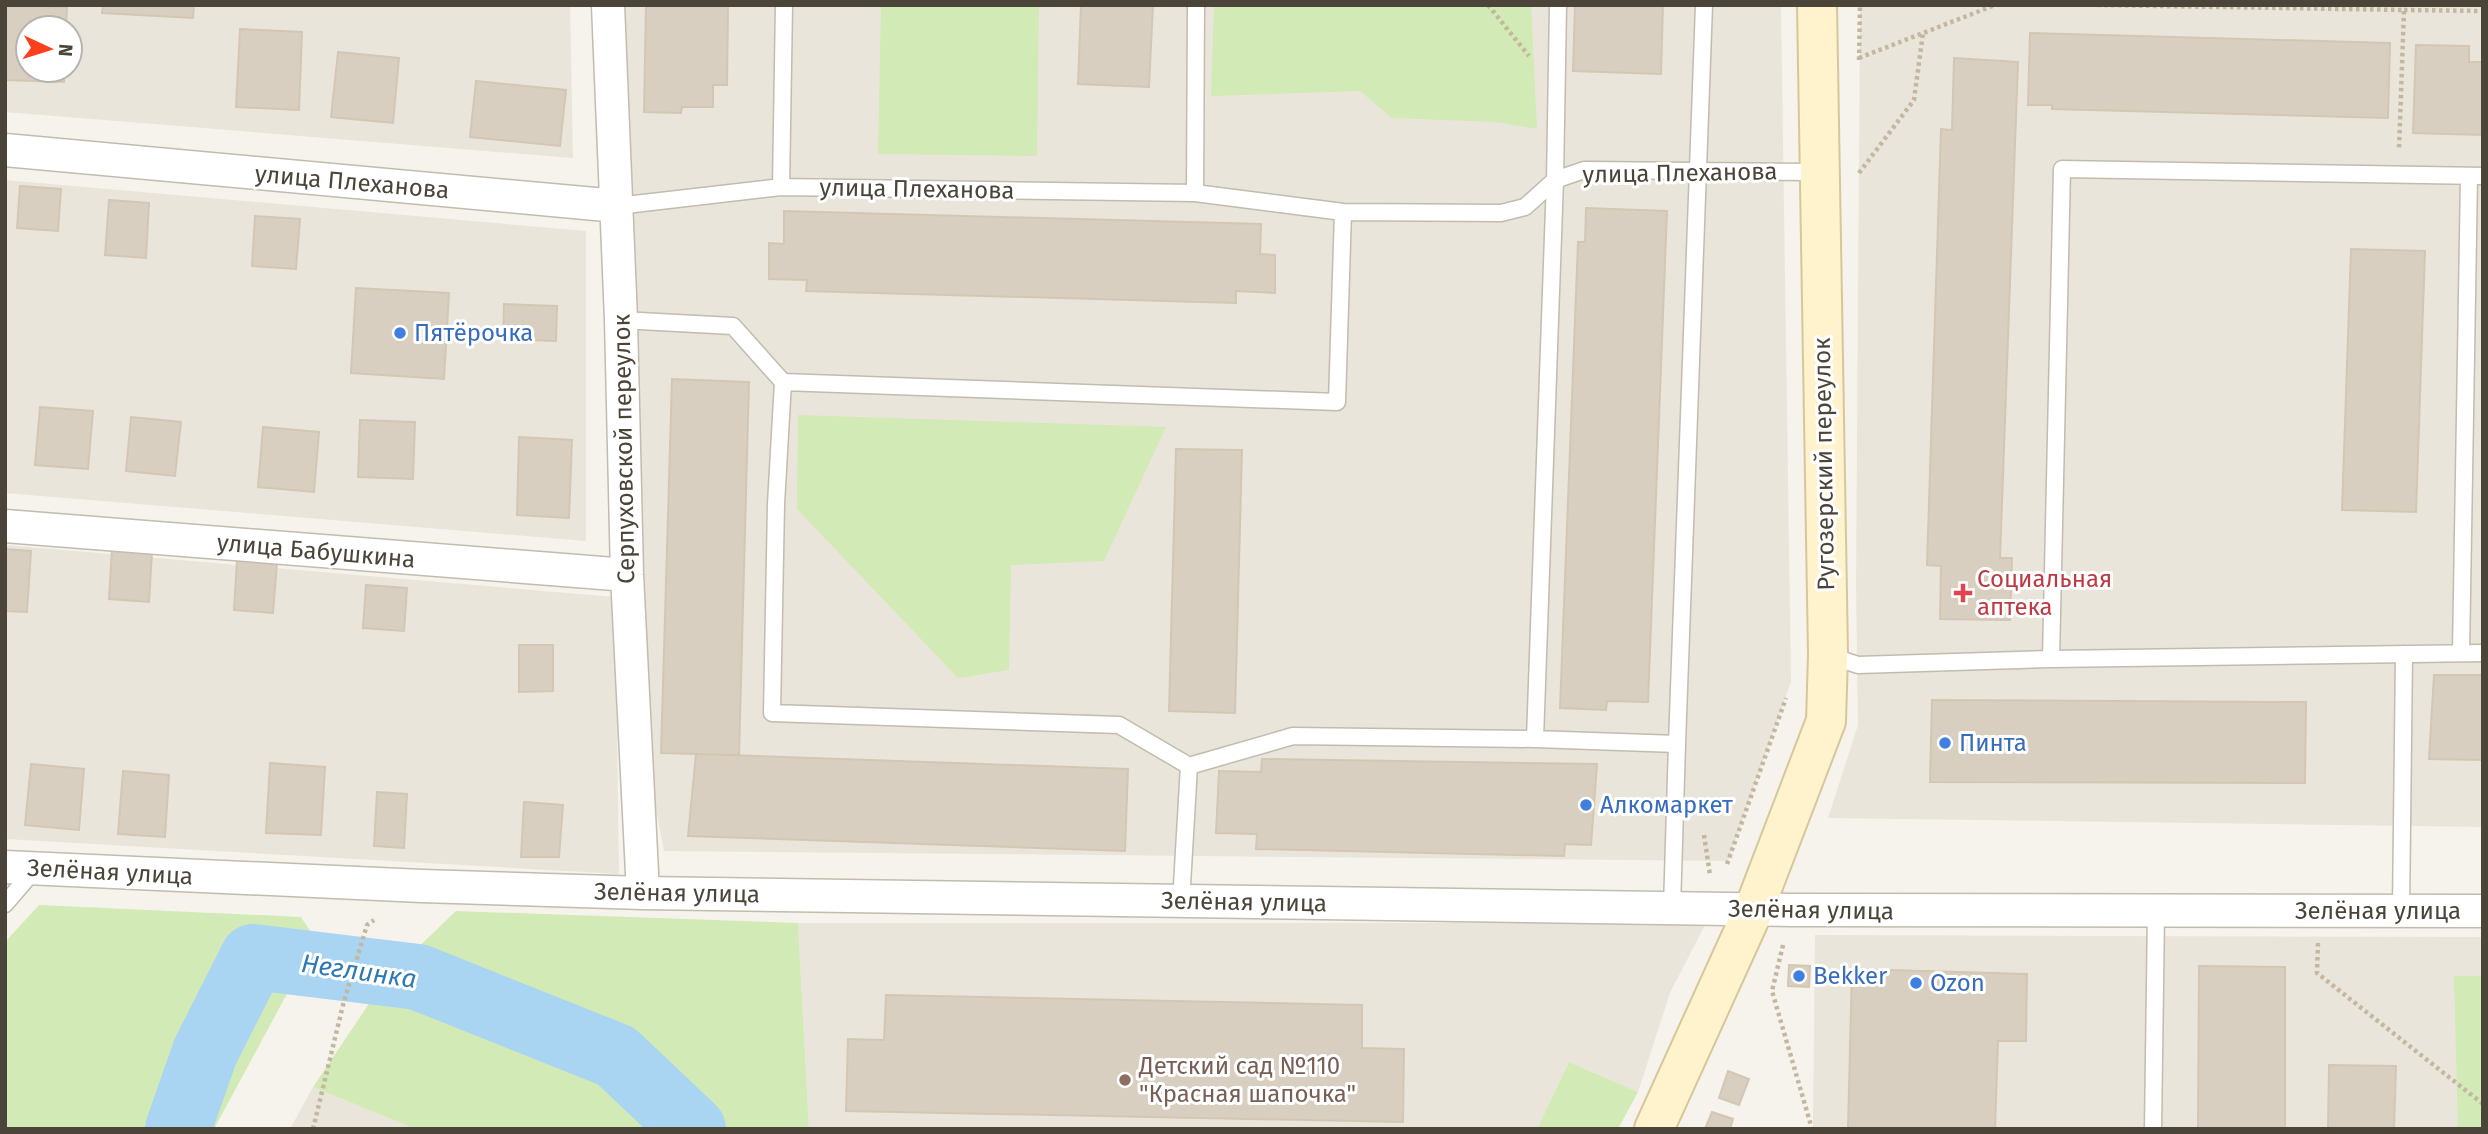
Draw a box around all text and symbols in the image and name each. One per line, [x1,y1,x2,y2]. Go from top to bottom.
north arrow [14,14,84,84]
text: N [54,43,77,57]
street label: улица Плеханова [1582,157,1778,189]
street label: улица Плеханова [254,160,450,204]
street label: улица Плеханова [819,173,1015,205]
street label: Серпуховской переулок [608,313,640,584]
place label: Пятёрочка [414,319,533,347]
marker: Пятёрочка [392,325,408,341]
street label: Ругозерский переулок [1808,337,1840,591]
street label: улица Бабушкина [216,528,416,574]
place label: Социальная аптека [1977,565,2112,621]
marker: Социальная аптека [1955,585,1971,601]
place label: Пинта [1959,729,2027,757]
marker: Пинта [1937,735,1953,751]
place label: Алкомаркет [1600,791,1733,819]
marker: Алкомаркет [1578,797,1594,813]
street label: Зелёная улица [26,854,194,890]
street label: Зелёная улица [594,878,760,908]
street label: Зелёная улица [1161,887,1327,917]
street label: Зелёная улица [1728,895,1894,925]
street label: Зелёная улица [2295,897,2461,925]
water label: Неглинка [299,948,419,995]
place label: Bekker [1813,962,1888,990]
marker: Bekker [1791,968,1807,984]
place label: Ozon [1930,969,1985,997]
marker: Ozon [1908,975,1924,991]
place label: Детский сад №110 "Красная шапочка" [1138,1052,1356,1108]
marker: Детский сад №110 "Красная шапочка" [1117,1072,1133,1088]

